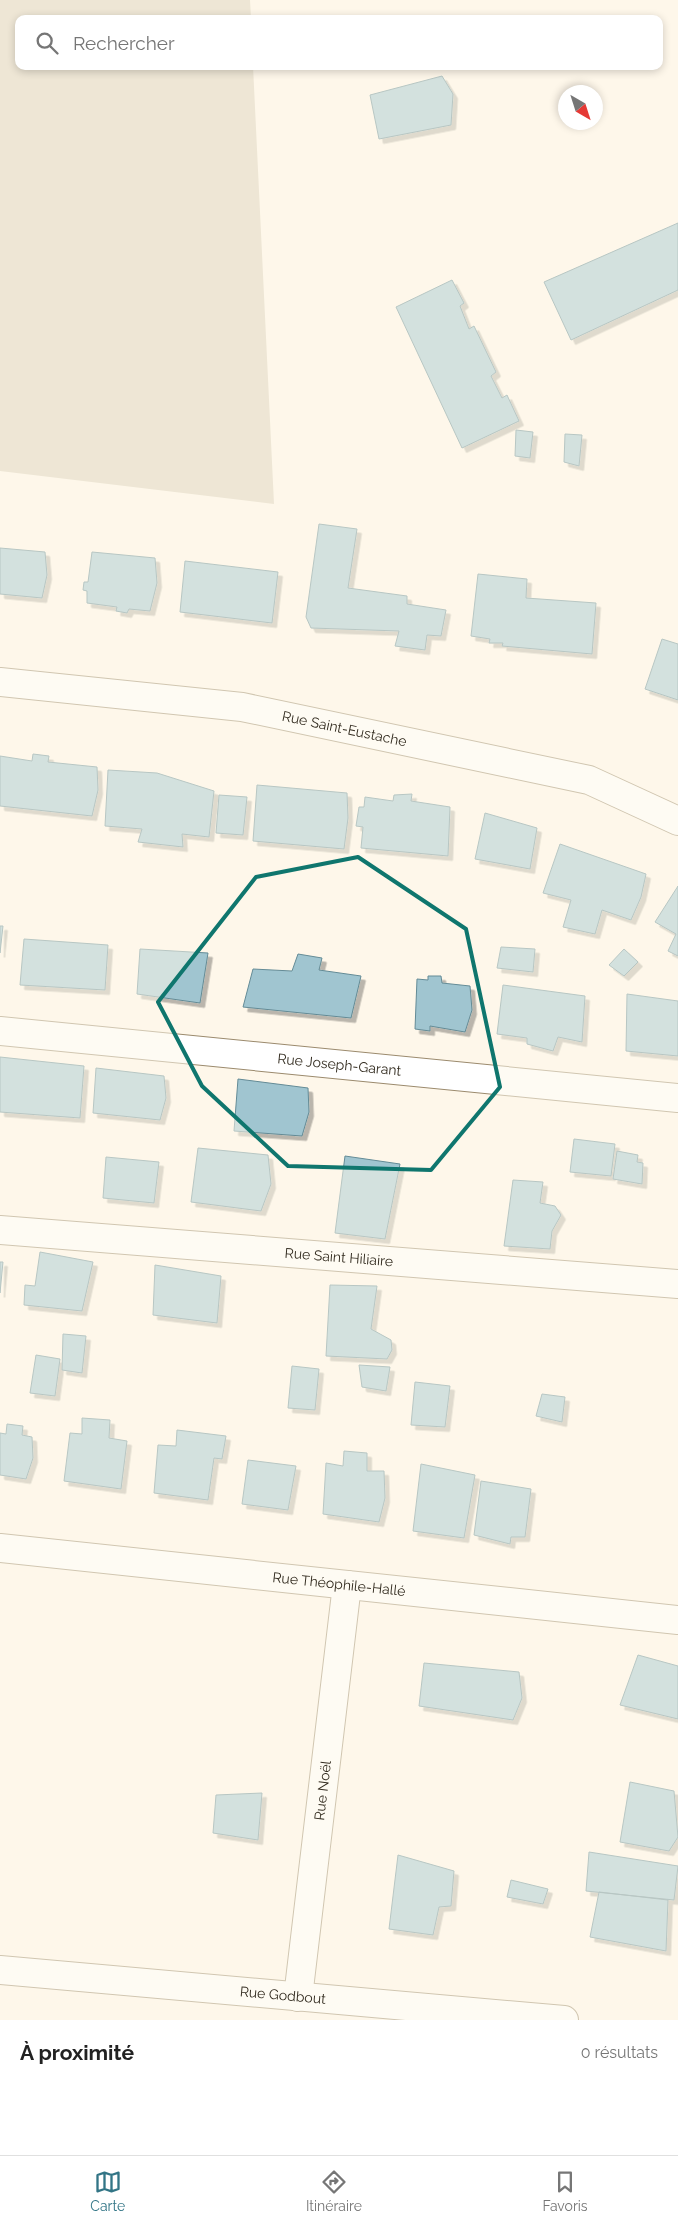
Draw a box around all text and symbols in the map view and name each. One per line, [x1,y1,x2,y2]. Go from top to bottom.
search box [15,15,663,70]
icon: search [33,29,61,57]
text: Rechercher [73,32,175,54]
north arrow [558,85,603,130]
street label: Rue Saint-Eustache [281,708,408,749]
street label: Rue Joseph-Garant [277,1050,402,1079]
street label: Rue Saint Hiliaire [284,1245,394,1269]
street label: Rue Théophile-Hallé [272,1569,406,1599]
street label: Rue Noël [311,1759,334,1821]
street label: Rue Godbout [239,1983,327,2007]
text: À proximité [20,2040,134,2065]
text: 0 résultats [581,2043,658,2062]
tab: Carte [90,2168,125,2214]
tab: Itinéraire [306,2168,362,2214]
tab: Favoris [543,2168,588,2214]

